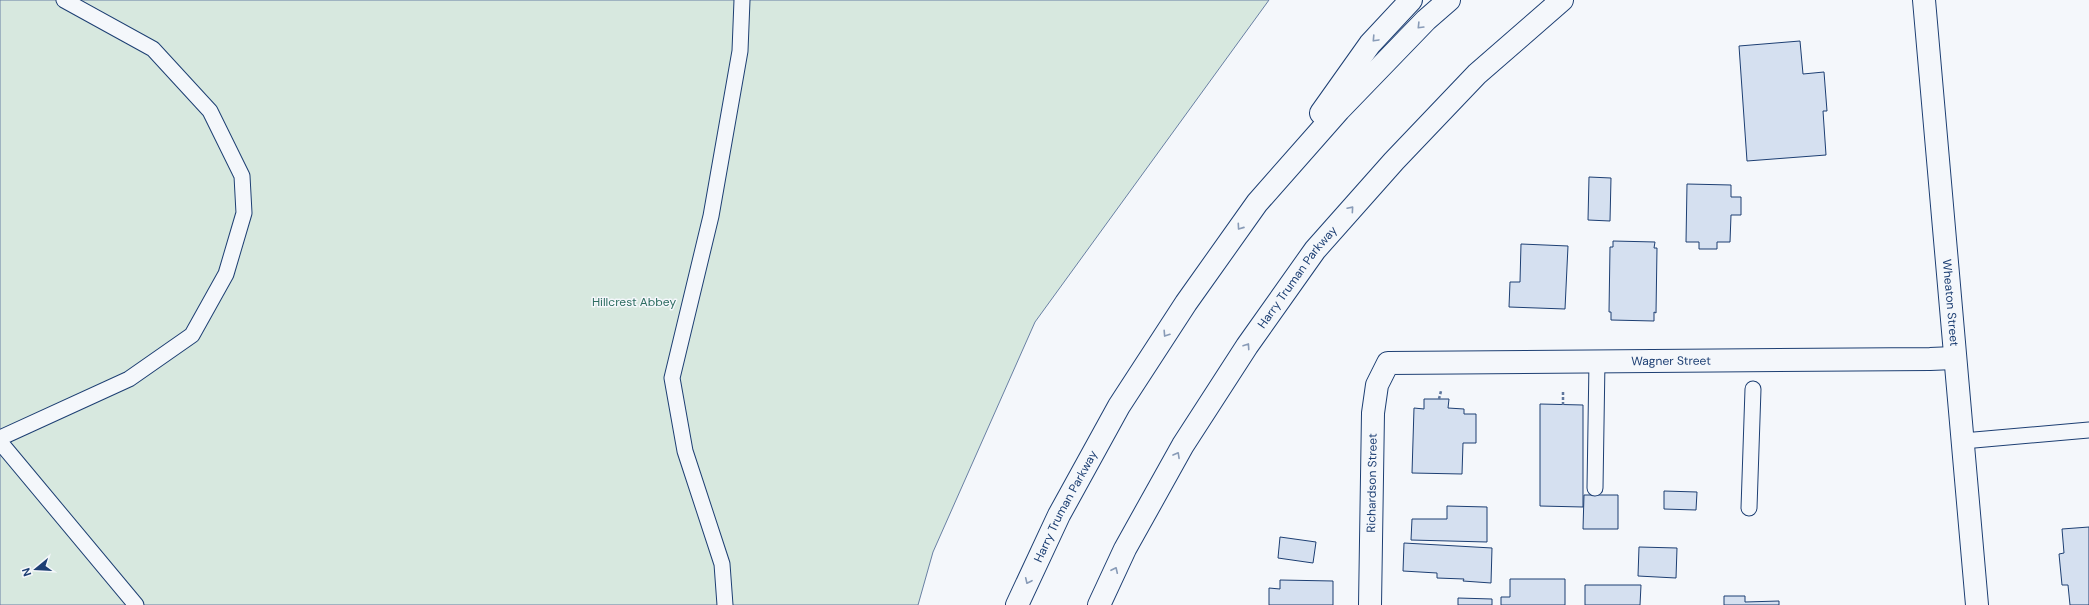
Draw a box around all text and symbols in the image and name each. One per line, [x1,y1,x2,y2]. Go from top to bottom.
one-way arrow [1417,21,1425,29]
one-way arrow [1372,34,1380,42]
one-way arrow [1347,206,1354,214]
street label: Harry Truman Parkway [1254,222,1341,332]
one-way arrow [1237,223,1245,230]
street label: Wheaton Street [1939,259,1962,347]
park label: Hillcrest Abbey [592,294,676,310]
one-way arrow [1163,330,1171,337]
one-way arrow [1242,343,1250,350]
street label: Wagner Street [1631,353,1711,369]
street label: Richardson Street [1363,433,1381,533]
street label: Harry Truman Parkway [1030,447,1101,565]
one-way arrow [1172,452,1180,459]
north arrow [16,549,56,589]
text: N [19,566,34,578]
one-way arrow [1110,566,1118,574]
one-way arrow [1025,577,1033,585]

